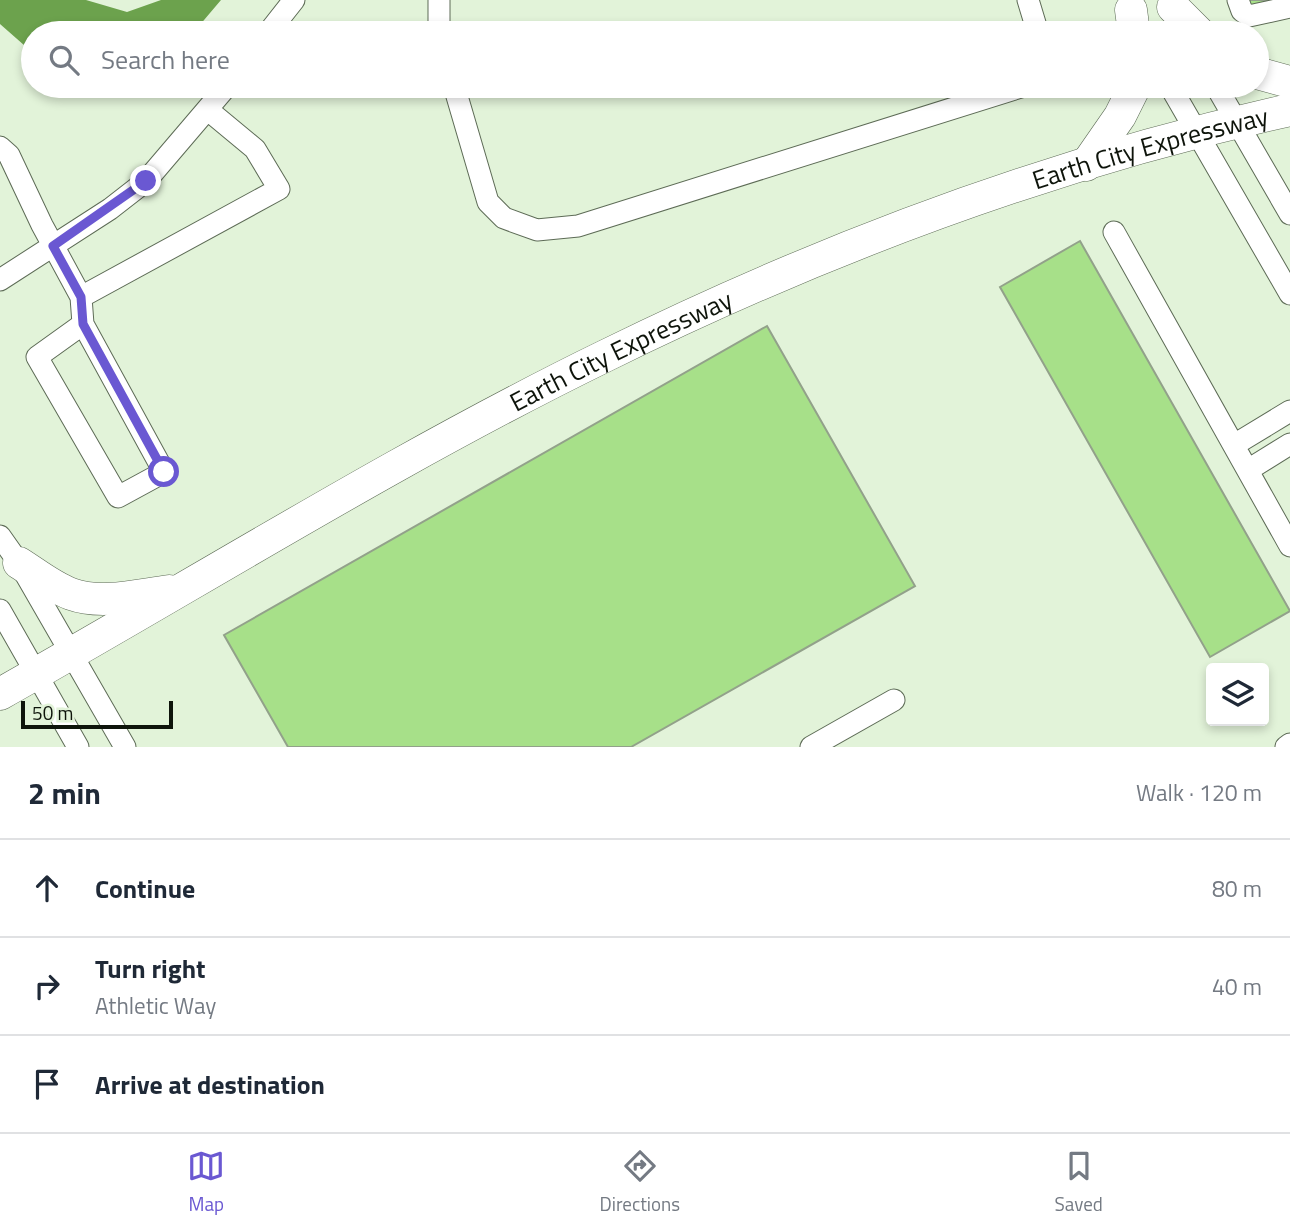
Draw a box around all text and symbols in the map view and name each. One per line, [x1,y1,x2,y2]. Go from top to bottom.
search box [21,21,1269,98]
text: Search here [101,40,230,79]
icon: search [45,41,83,79]
street label: Earth City Expressway [1027,96,1272,199]
route end [130,165,161,196]
street label: Earth City Expressway [502,279,738,421]
route start [148,456,179,487]
map controls [1206,663,1269,726]
button: layers [1206,663,1269,726]
scale bar [21,698,173,730]
text: 50 m [32,698,73,727]
text: 2 min [28,770,101,816]
text: Walk · 120 m [1136,775,1262,810]
icon: ahead [28,869,66,907]
text: Continue [95,869,195,908]
text: 80 m [1212,871,1262,906]
text: Turn right [95,949,206,988]
icon: right [28,967,66,1005]
text: 40 m [1212,969,1262,1004]
text: Athletic Way [95,988,216,1023]
icon: arrive [28,1065,66,1103]
text: Arrive at destination [95,1065,325,1104]
tab: Map [187,1147,225,1218]
tab: Directions [600,1147,680,1218]
tab: Saved [1054,1147,1103,1218]

